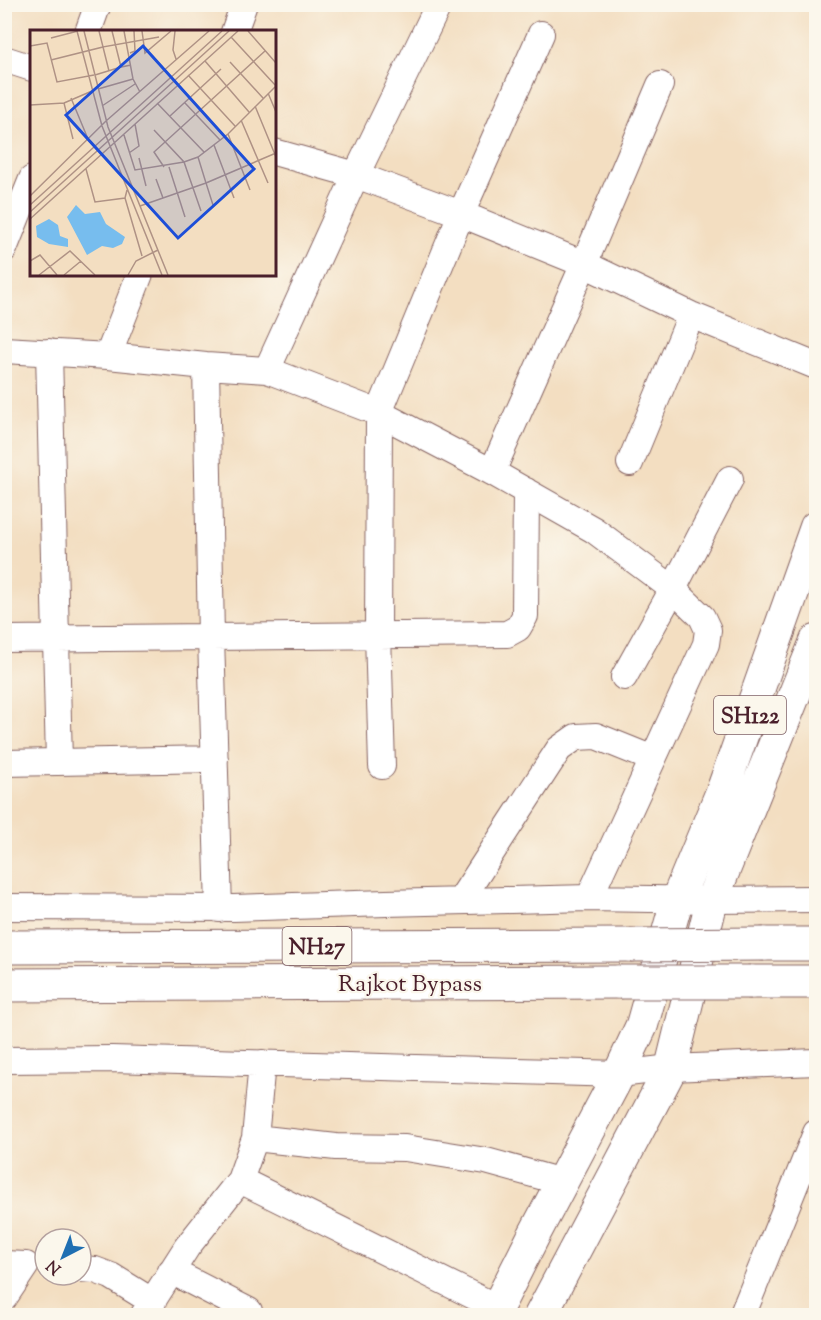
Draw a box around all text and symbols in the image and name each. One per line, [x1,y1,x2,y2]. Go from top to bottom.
inset map [30,30,276,276]
road number: SH122 [714,696,786,734]
road number: NH27 [282,927,352,965]
street label: Rajkot Bypass [338,968,482,1002]
north arrow [33,1227,93,1287]
text: N [42,1253,67,1279]

